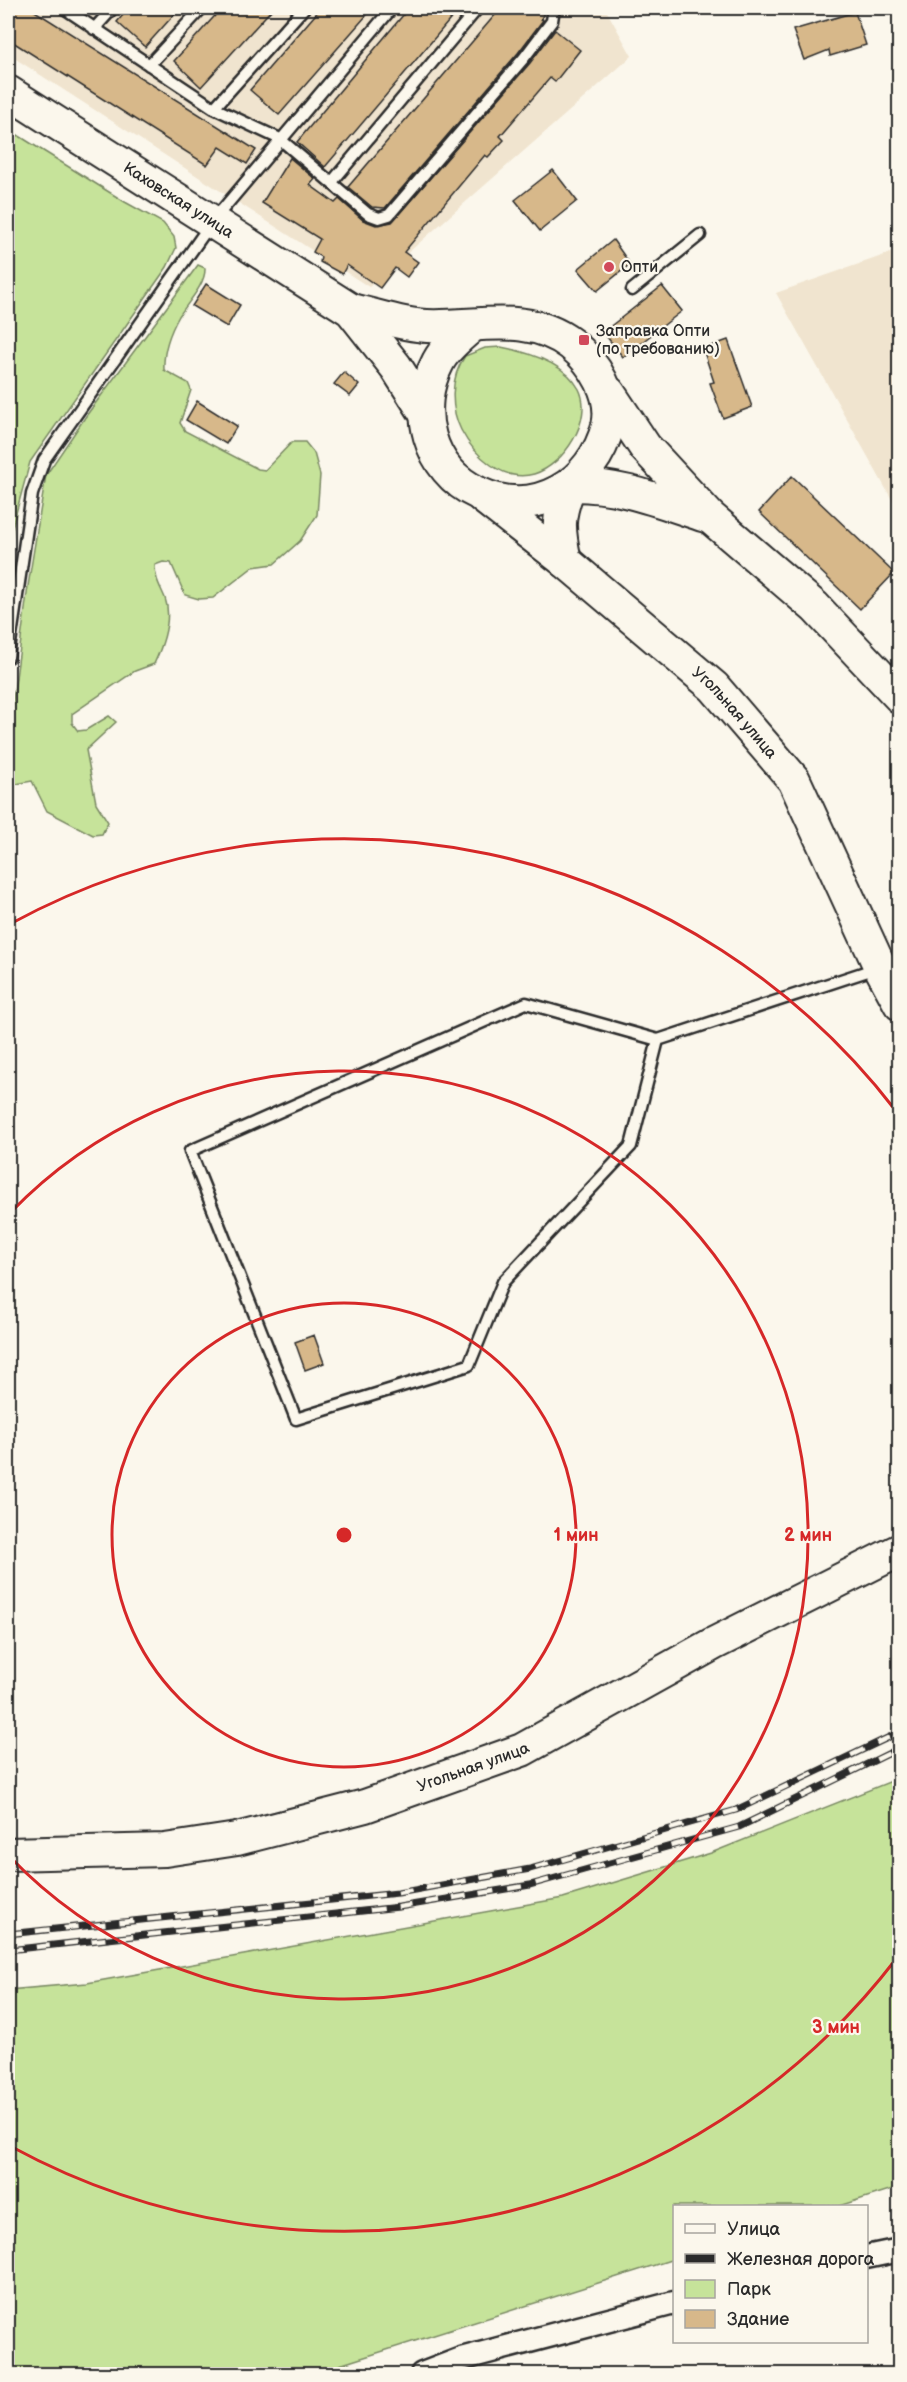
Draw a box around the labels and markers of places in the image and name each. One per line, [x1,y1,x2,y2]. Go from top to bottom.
place label: Опти [621,258,658,277]
marker: Опти [602,260,616,274]
place label: Заправка Опти (по требованию) [596,322,720,359]
marker: Заправка Опти (по требованию) [577,333,591,347]
centre of rings [334,1525,354,1545]

